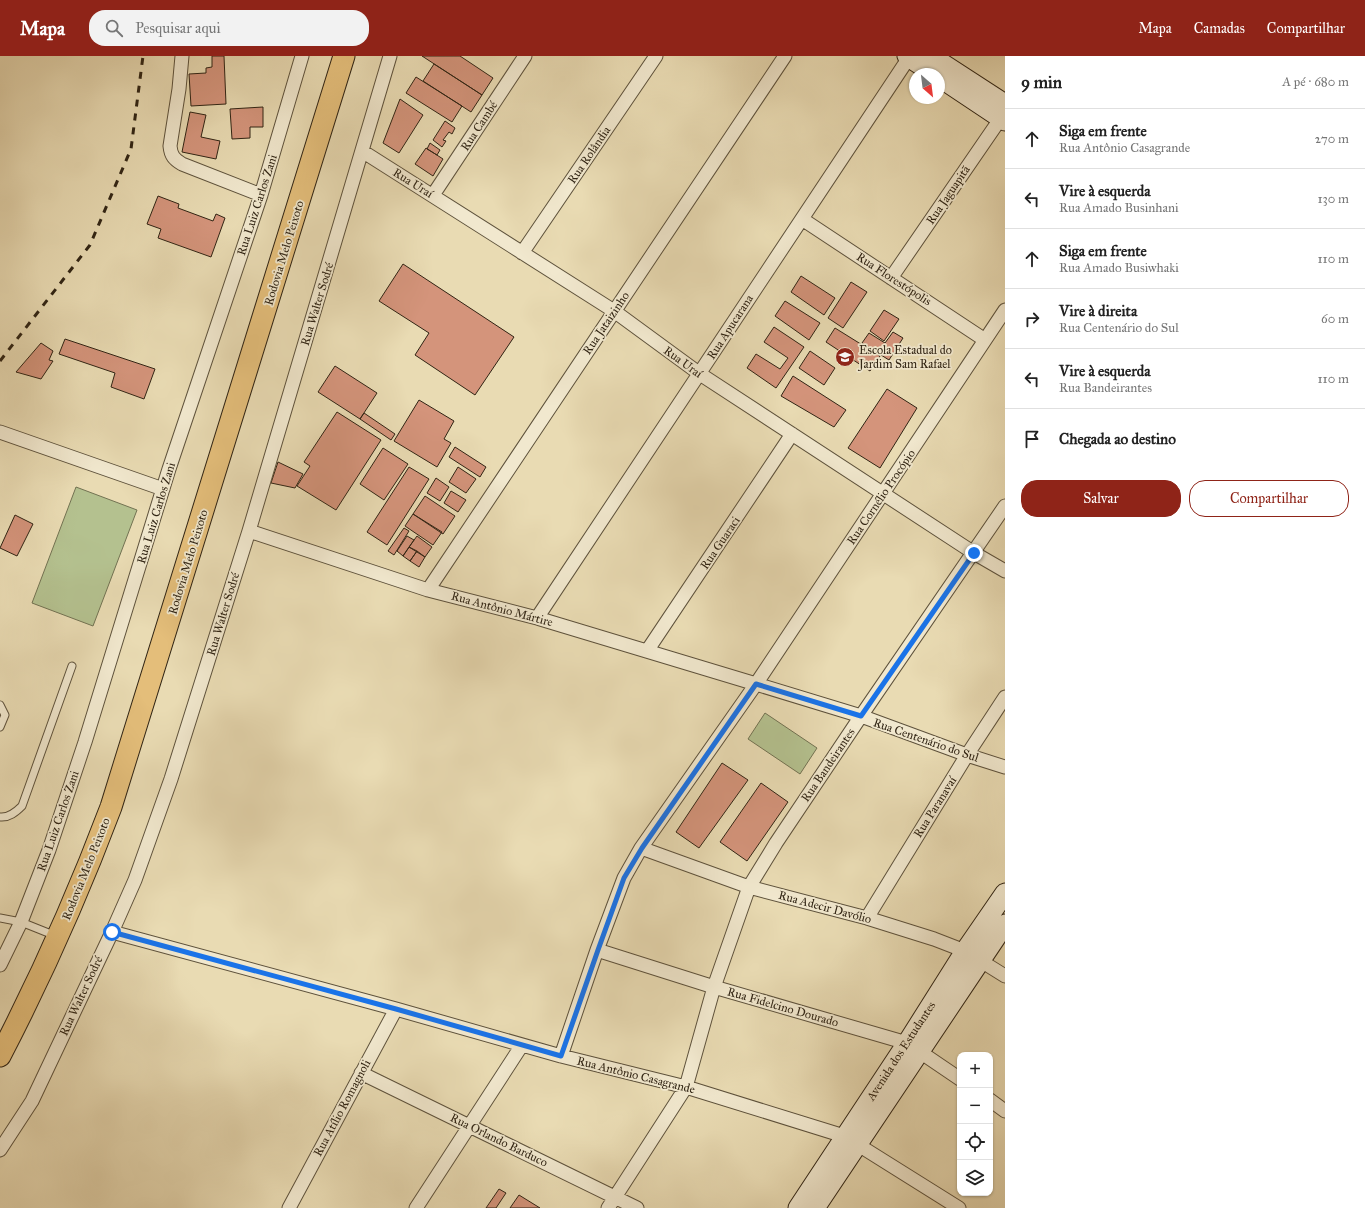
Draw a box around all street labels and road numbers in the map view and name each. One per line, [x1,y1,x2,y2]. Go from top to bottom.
street label: Rua Cambé [458,99,500,153]
street label: Rua Rolândia [565,123,614,186]
street label: Rua Luiz Carlos Zani [234,152,280,257]
street label: Rua Jaguapitã [923,162,974,228]
street label: Rua Uraí [390,165,436,201]
street label: Rodovia Melo Peixoto [261,199,307,307]
street label: Rua Florestópolis [854,250,934,308]
street label: Rua Walter Sodré [298,261,336,347]
street label: Rua Jataizinho [580,289,633,358]
street label: Rua Apucarana [704,291,757,362]
street label: Rua Uraí [661,343,706,381]
street label: Rua Cornélio Procópio [844,447,918,547]
street label: Rua Luiz Carlos Zani [134,460,178,565]
street label: Rodovia Melo Peixoto [165,508,211,616]
street label: Rua Guaraci [697,513,743,572]
street label: Rua Walter Sodré [204,571,242,657]
street label: Rua Antônio Mártire [450,589,554,629]
street label: Rua Centenário do Sul [871,715,981,765]
street label: Rua Bandeirantes [798,726,858,804]
street label: Rua Luiz Carlos Zani [34,768,82,873]
street label: Rua Paranavaí [911,773,960,840]
street label: Rodovia Melo Peixoto [59,816,113,922]
street label: Rua Adecir Davólio [777,888,873,926]
street label: Rua Walter Sodré [56,954,106,1038]
street label: Rua Fidelcino Dourado [726,984,840,1030]
street label: Avenida dos Estudantes [863,999,938,1104]
street label: Rua Antônio Casagrande [575,1054,696,1097]
street label: Rua Atílio Romagnoli [311,1057,375,1159]
street label: Rua Orlando Barduco [448,1110,550,1170]

